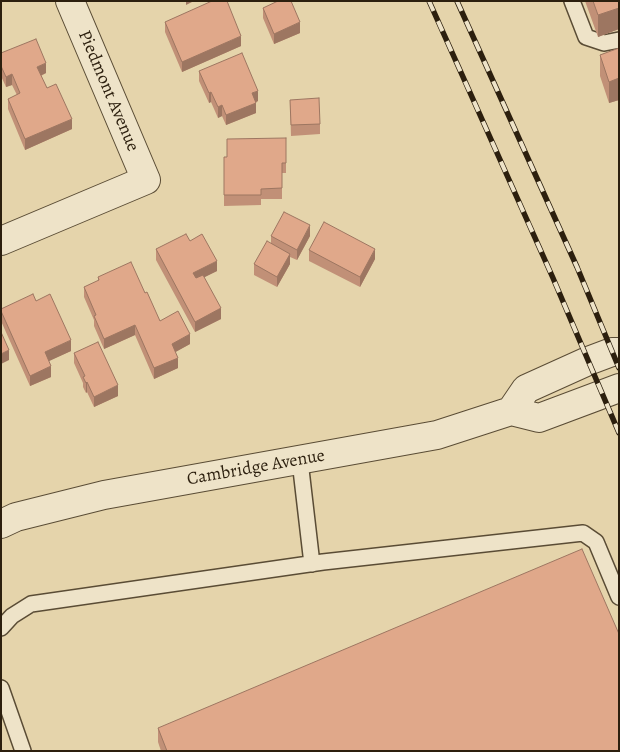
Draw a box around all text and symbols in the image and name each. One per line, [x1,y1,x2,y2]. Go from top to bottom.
street label: Piedmont Avenue [73,27,143,155]
street label: Cambridge Avenue [185,445,327,491]

